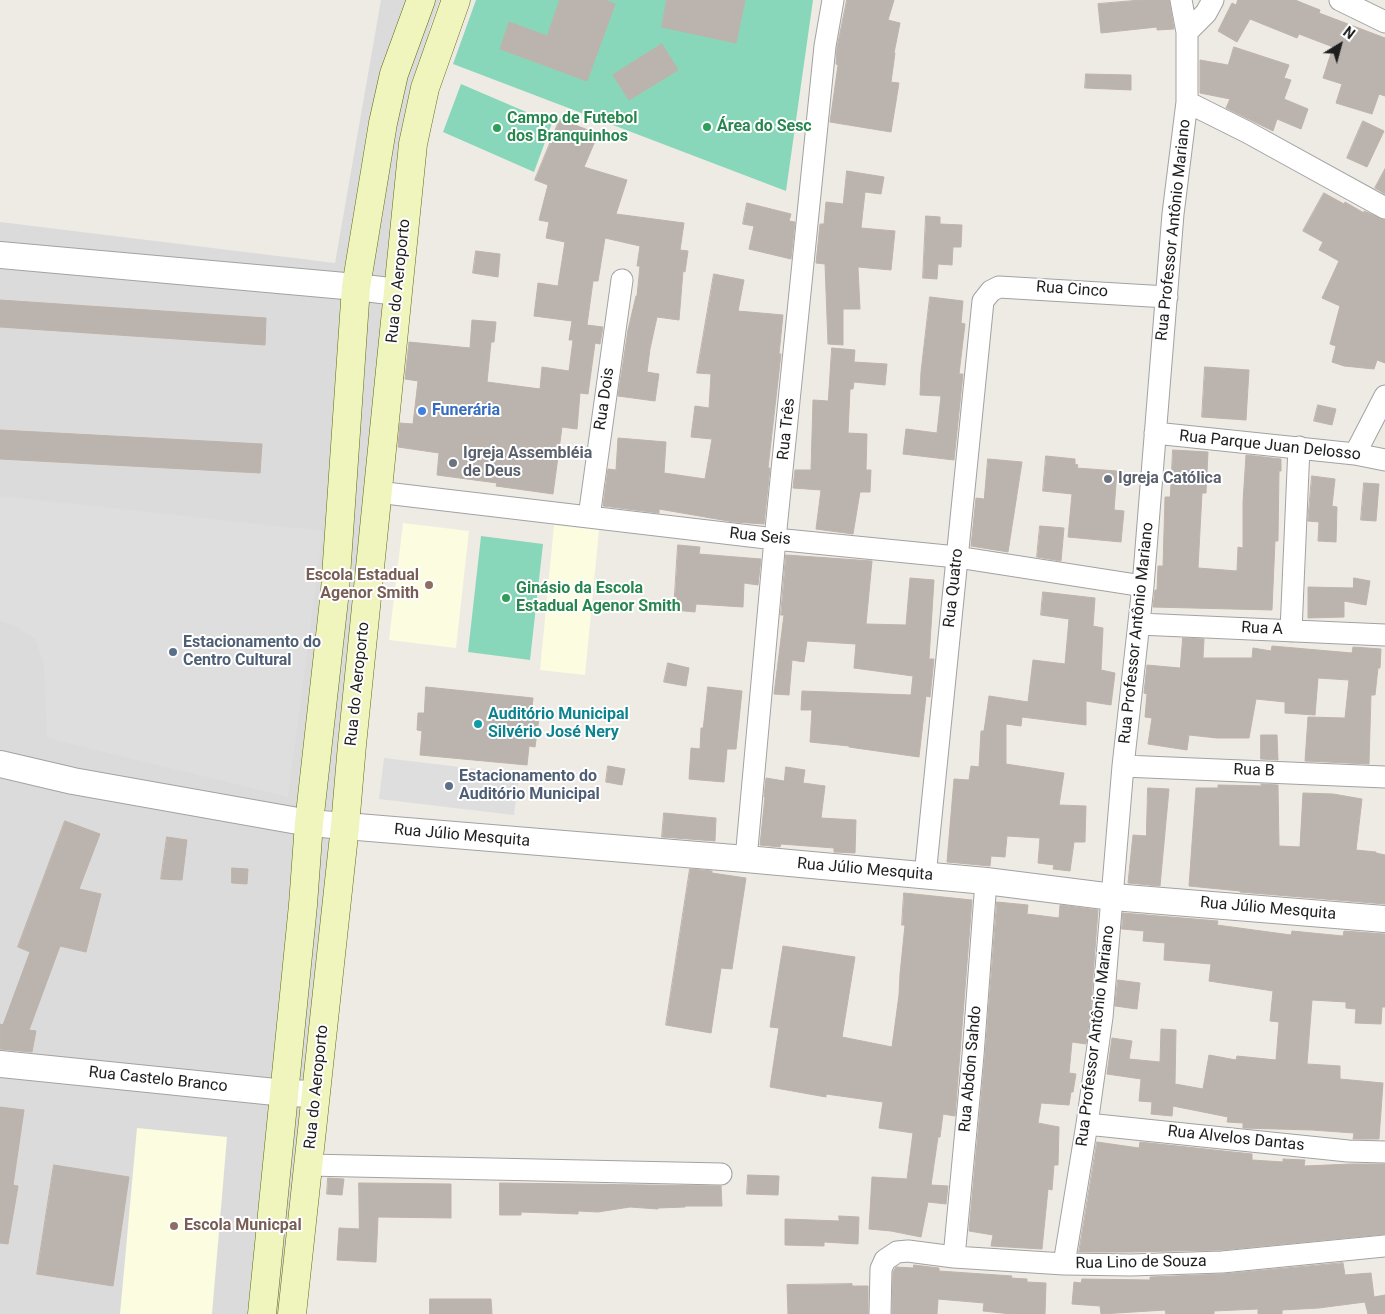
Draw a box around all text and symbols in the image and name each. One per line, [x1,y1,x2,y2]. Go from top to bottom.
north arrow [1315,20,1365,70]
text: N [1340,24,1358,42]
place label: Campo de Futebol dos Branquinhos [507,109,637,147]
place label: Área do Sesc [717,117,812,137]
street label: Rua Professor Antônio Mariano [1153,118,1195,342]
marker: Área do Sesc [701,121,713,133]
marker: Campo de Futebol dos Branquinhos [491,122,503,134]
street label: Rua do Aeroporto [383,218,415,344]
street label: Rua Cinco [1035,278,1109,302]
street label: Rua Dois [591,366,619,432]
street label: Rua Três [774,397,800,461]
place label: Funerária [432,401,500,421]
marker: Funerária [416,405,428,417]
street label: Rua Parque Juan Delosso [1178,427,1362,465]
place label: Igreja Assembléia de Deus [463,444,592,482]
marker: Igreja Assembléia de Deus [447,457,459,469]
place label: Igreja Católica [1118,469,1222,489]
marker: Igreja Católica [1102,473,1114,485]
street label: Rua Professor Antônio Mariano [1116,521,1158,745]
street label: Rua Seis [728,524,792,550]
street label: Rua Quatro [940,547,968,629]
place label: Escola Estadual Agenor Smith [306,566,419,604]
marker: Escola Estadual Agenor Smith [423,579,435,591]
place label: Ginásio da Escola Estadual Agenor Smith [516,579,681,617]
marker: Ginásio da Escola Estadual Agenor Smith [500,592,512,604]
street label: Rua A [1241,618,1283,640]
street label: Rua do Aeroporto [342,621,374,747]
place label: Estacionamento do Centro Cultural [183,633,321,671]
marker: Estacionamento do Centro Cultural [167,646,179,658]
place label: Auditório Municipal Silvério José Nery [488,705,629,743]
marker: Auditório Municipal Silvério José Nery [472,718,484,730]
street label: Rua B [1233,761,1275,781]
place label: Estacionamento do Auditório Municipal [459,767,600,805]
marker: Estacionamento do Auditório Municipal [443,780,455,792]
street label: Rua Júlio Mesquita [393,820,531,852]
street label: Rua Júlio Mesquita [796,854,934,886]
street label: Rua Júlio Mesquita [1199,893,1337,925]
street label: Rua Professor Antônio Mariano [1073,924,1119,1148]
street label: Rua Abdon Sahdo [956,1005,986,1133]
street label: Rua do Aeroporto [301,1024,333,1150]
street label: Rua Castelo Branco [88,1063,228,1097]
street label: Rua Alvelos Dantas [1167,1122,1305,1156]
place label: Escola Municpal [184,1216,302,1236]
marker: Escola Municpal [168,1220,180,1232]
street label: Rua Lino de Souza [1075,1252,1207,1274]

